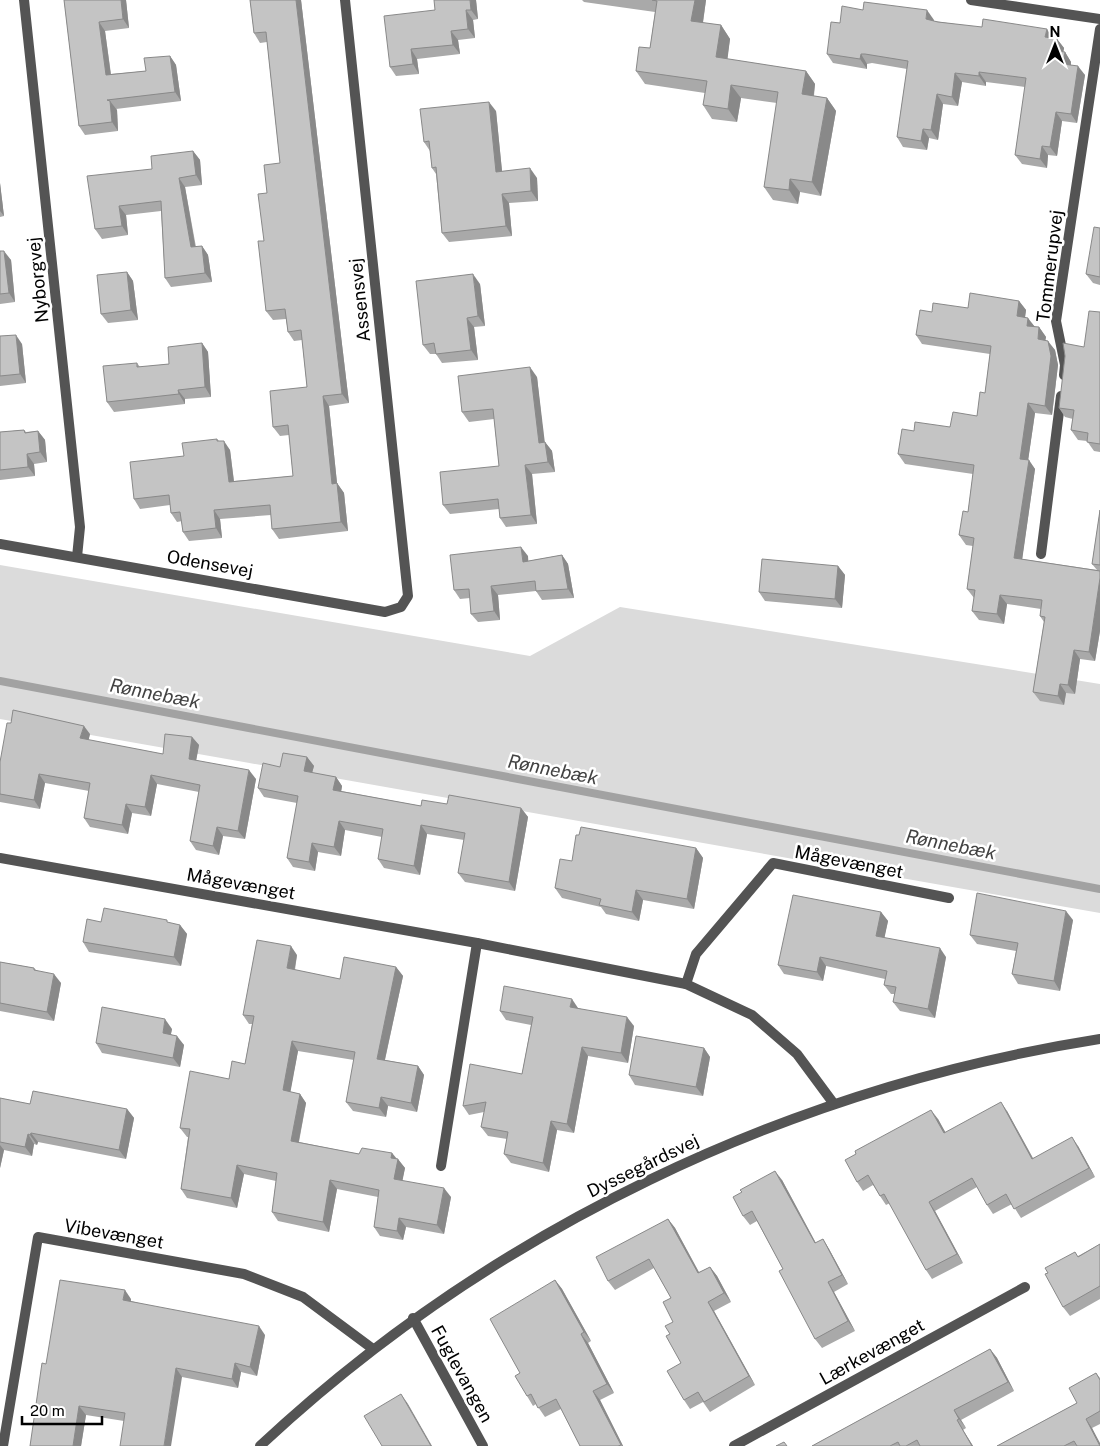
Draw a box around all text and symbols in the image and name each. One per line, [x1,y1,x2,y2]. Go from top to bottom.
north arrow [1030,20,1080,70]
text: N [1050,24,1060,40]
street label: Tommerupvej [1032,209,1067,323]
street label: Nyborgvej [23,236,52,324]
street label: Assensvej [345,257,374,343]
street label: Odensevej [165,546,255,581]
water label: Rønnebæk [108,673,203,713]
water label: Rønnebæk [506,749,601,789]
water label: Rønnebæk [904,824,999,864]
street label: Mågevænget [793,841,905,882]
street label: Mågevænget [185,864,297,903]
street label: Dyssegårdsvej [583,1129,702,1202]
street label: Vibevænget [63,1214,166,1253]
street label: Lærkevænget [816,1314,928,1389]
street label: Fuglevangen [427,1321,498,1426]
scale bar [22,1394,102,1426]
text: 20 m [30,1402,65,1419]

